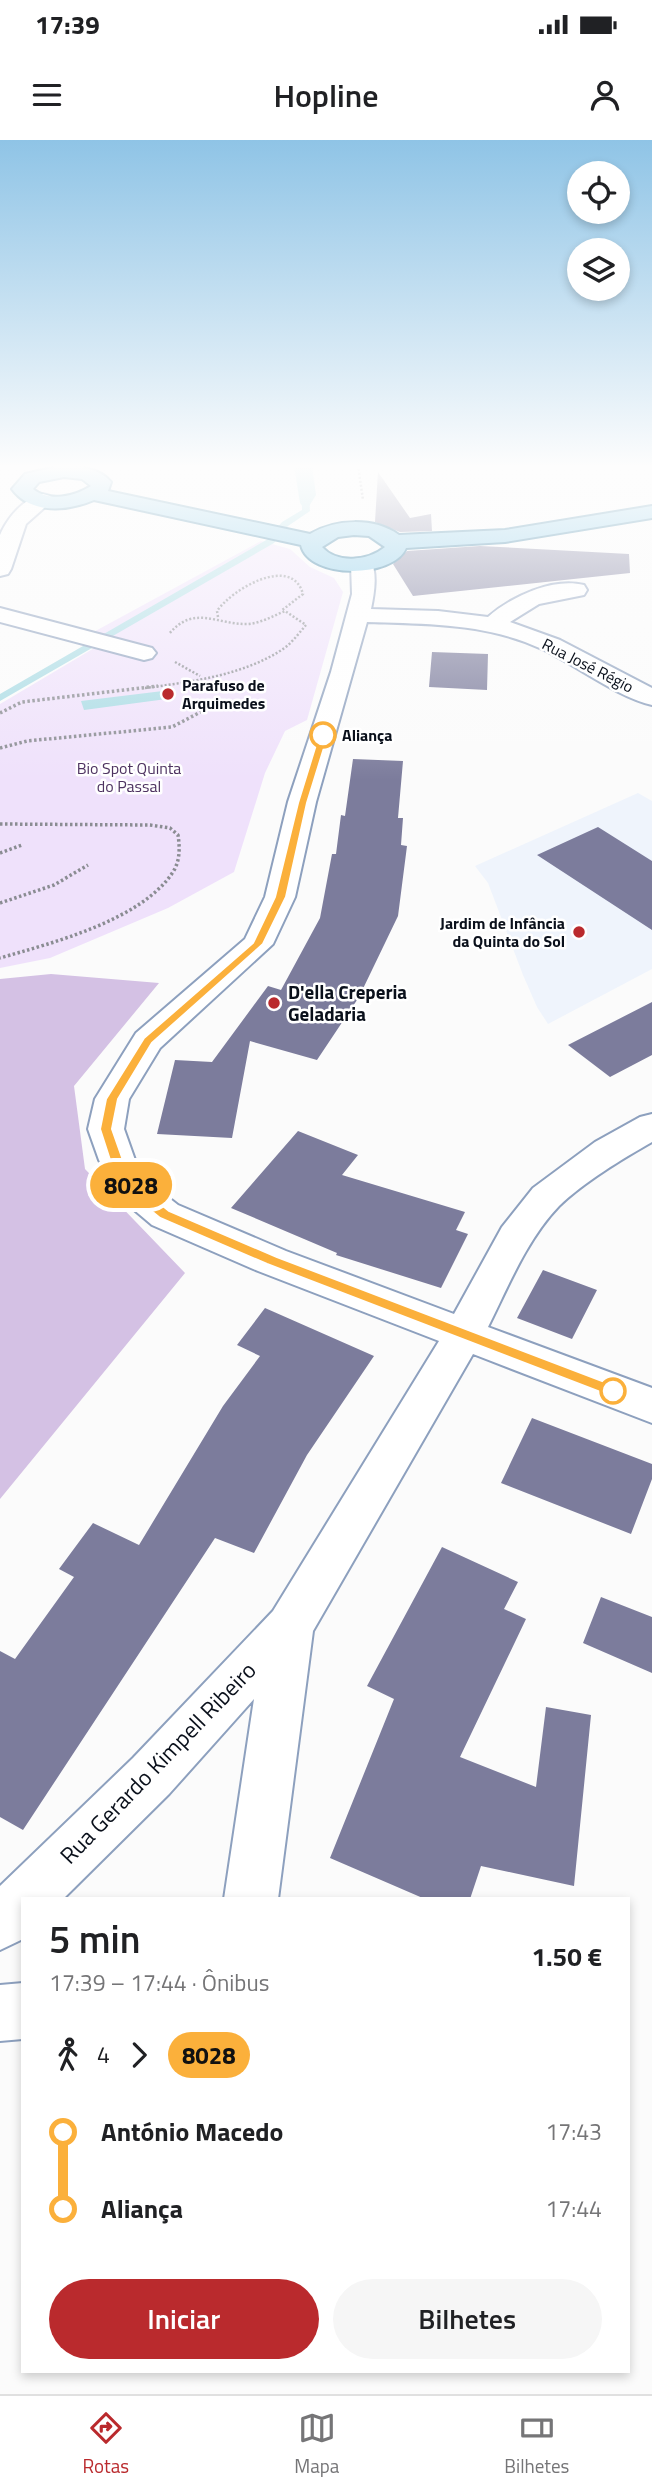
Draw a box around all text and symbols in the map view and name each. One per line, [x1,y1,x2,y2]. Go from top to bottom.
text: 17:39 [35,5,100,44]
text: Hopline [273,71,379,119]
icon: menu [28,76,66,114]
icon: person [586,76,624,114]
map controls [567,161,630,301]
button: locate [567,161,630,224]
button: layers [567,238,630,301]
street label: Rua José Régio [538,632,638,698]
place label: Parafuso de Arquimedes [182,673,265,715]
marker: Parafuso de Arquimedes [160,686,176,702]
marker: Aliança [310,722,336,748]
place label: Aliança [342,723,392,747]
park label: Bio Spot Quinta do Passal [77,756,181,798]
place label: Jardim de Infância da Quinta do Sol [440,911,565,953]
marker: Jardim de Infância da Quinta do Sol [571,924,587,940]
place label: D'ella Creperia Geladaria [288,977,407,1028]
marker: D'ella Creperia Geladaria [266,995,282,1011]
line badge: 8028 [82,1162,180,1208]
text: 8028 [104,1167,158,1203]
unlabelled marker [600,1378,626,1404]
street label: Rua Gerardo Kimpell Ribeiro [51,1653,264,1872]
text: 5 min [49,1910,140,1968]
text: 1.50 € [531,1937,602,1976]
text: 17:39 – 17:44 · Ônibus [49,1965,269,2000]
icon: walk [49,2036,87,2074]
icon: forward [120,2036,158,2074]
text: 4 [97,2037,110,2072]
text: 8028 [182,2037,236,2073]
text: António Macedo [101,2112,283,2151]
text: 17:43 [545,2114,602,2149]
text: Aliança [101,2189,183,2228]
text: 17:44 [545,2191,602,2226]
button: Iniciar [49,2279,319,2359]
button: Bilhetes [333,2279,602,2359]
tab: Rotas [83,2409,129,2480]
tab: Mapa [294,2409,339,2480]
tab: Bilhetes [504,2409,569,2480]

